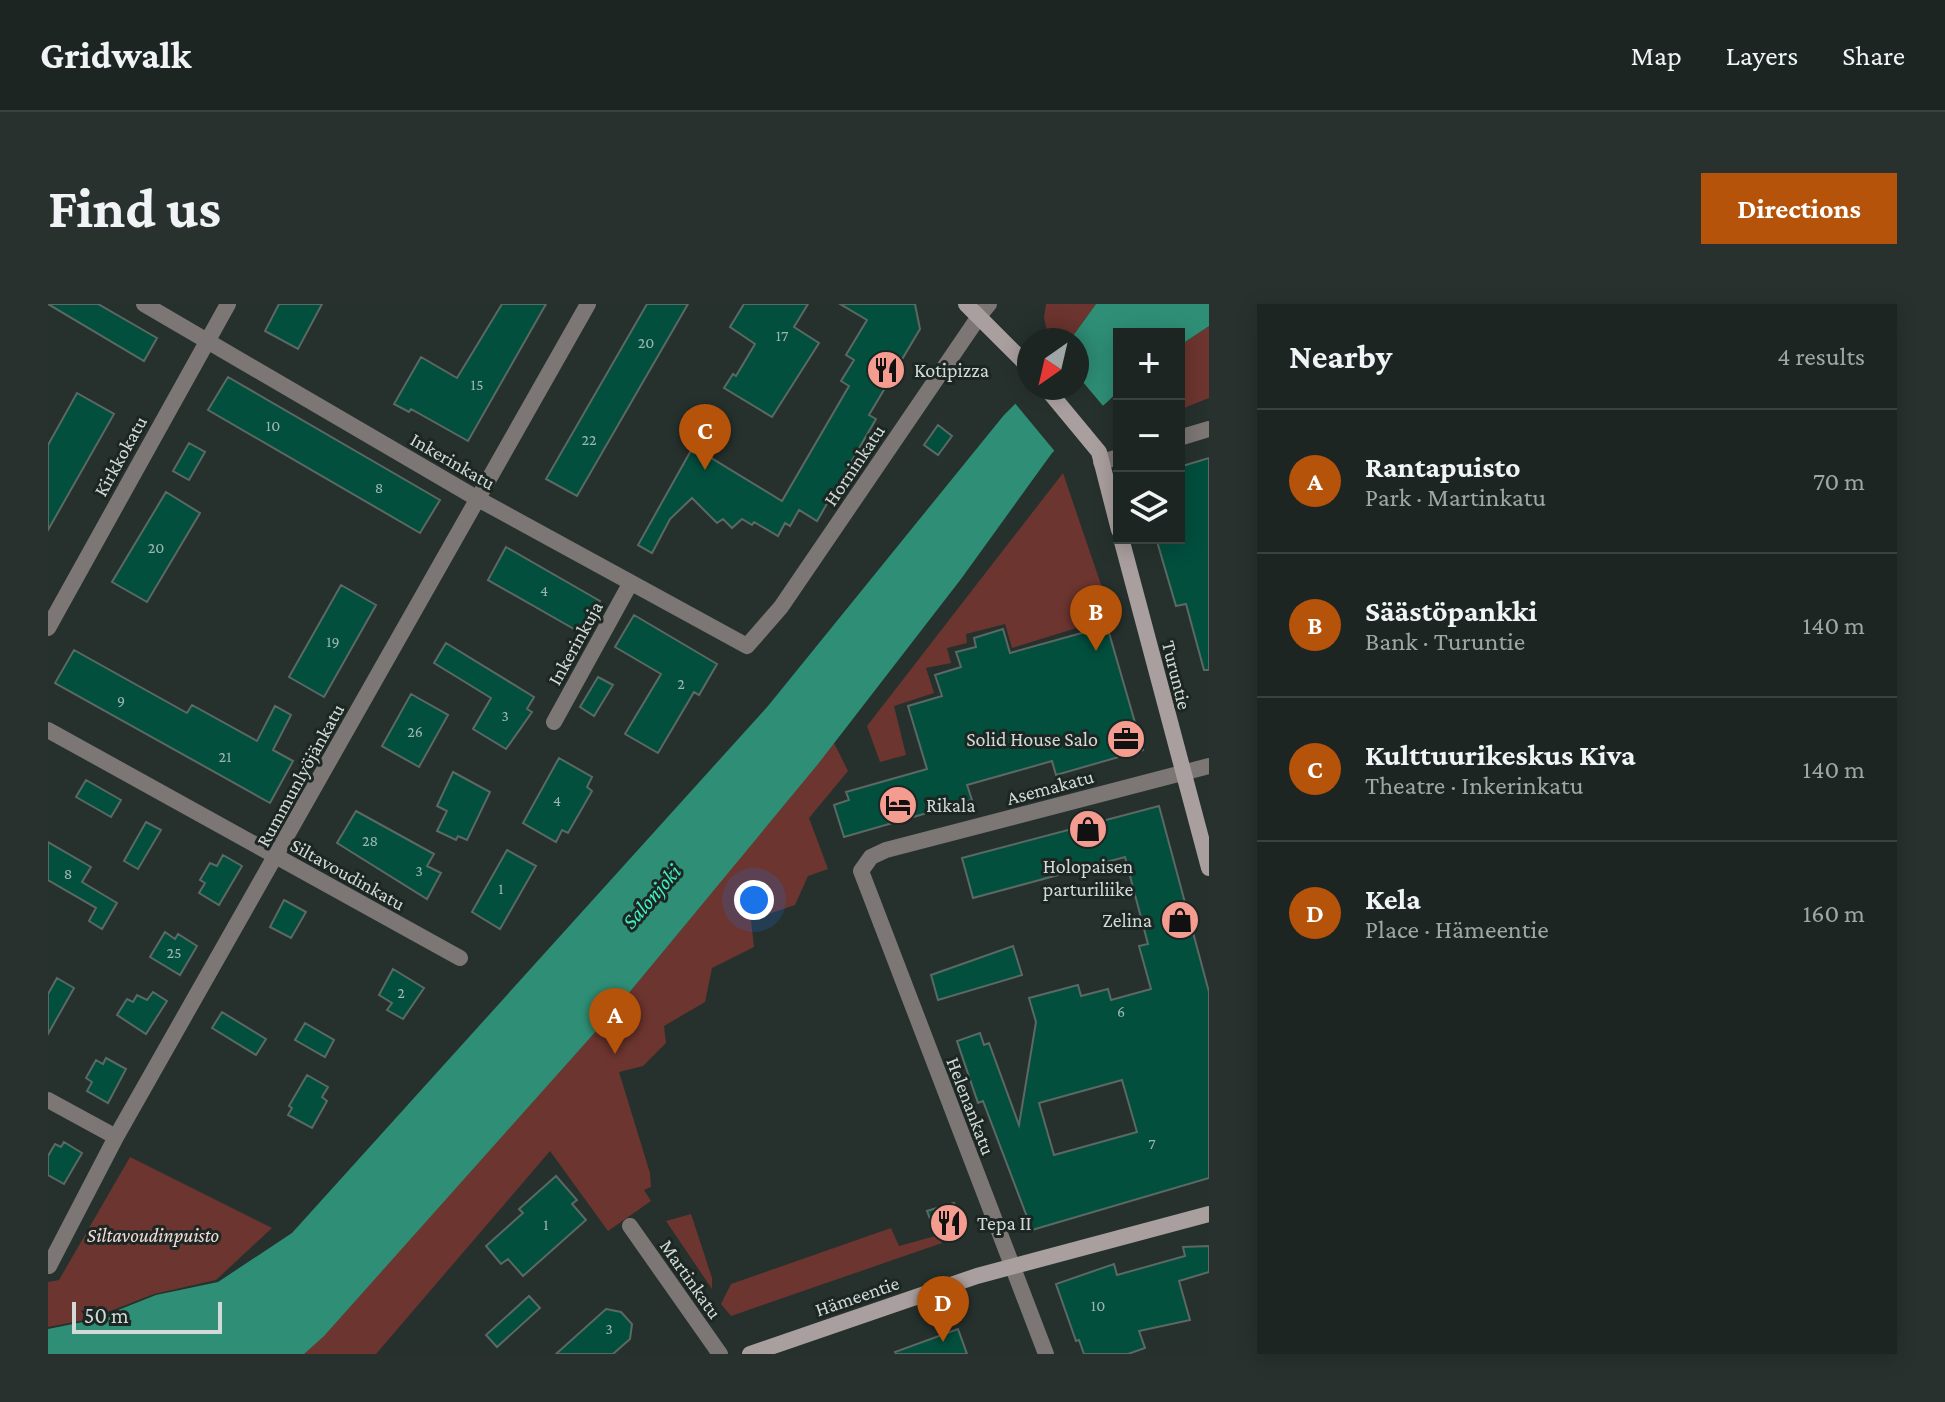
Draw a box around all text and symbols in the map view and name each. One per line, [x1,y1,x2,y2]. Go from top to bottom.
text: Gridwalk [40,34,192,76]
text: Map [1631,40,1682,71]
text: Layers [1726,40,1798,71]
text: Share [1842,40,1905,71]
button: Directions [1701,173,1897,244]
text: Find us [48,177,221,239]
house number: 17 [776,327,789,344]
north arrow [1017,328,1089,400]
map controls [1113,328,1185,544]
button: + [1113,328,1185,400]
house number: 20 [638,334,654,351]
text: Nearby [1289,338,1392,375]
text: 4 results [1777,342,1865,371]
restaurant icon: Kotipizza [865,349,907,391]
place label: Kotipizza [914,359,989,382]
house number: 15 [471,376,483,393]
button: − [1113,400,1185,472]
pin: C [679,404,731,470]
street label: Kirkkokatu [89,412,151,500]
house number: 10 [266,417,280,434]
street label: Horninkatu [819,420,889,510]
street label: Inkerinkatu [407,428,500,494]
house number: 22 [581,431,597,448]
text: Rantapuisto [1365,450,1521,483]
text: A [1307,467,1323,496]
text: 70 m [1813,467,1865,496]
button: layers [1113,472,1185,544]
house number: 8 [375,479,383,496]
text: Park · Martinkatu [1365,483,1546,512]
house number: 20 [148,539,164,556]
house number: 4 [540,582,548,599]
pin: B [1070,585,1122,651]
text: Säästöpankki [1365,594,1537,627]
street label: Inkerinkuja [543,597,608,689]
text: B [1307,611,1323,640]
text: 140 m [1803,611,1865,640]
text: Bank · Turuntie [1365,627,1525,656]
house number: 19 [326,633,340,650]
street label: Turuntie [1158,638,1196,712]
house number: 2 [677,675,685,692]
house number: 9 [117,692,125,709]
street label: Rummunlyöjänkatu [252,699,349,851]
house number: 3 [501,707,509,724]
office icon: Solid House Salo [1105,718,1147,760]
house number: 26 [407,723,423,740]
place label: Solid House Salo [966,728,1098,750]
text: Kulttuurikeskus Kiva [1365,738,1636,771]
house number: 21 [219,748,231,765]
text: C [1307,755,1323,784]
text: 140 m [1803,755,1865,784]
street label: Asemakatu [1004,765,1096,809]
text: Theatre · Inkerinkatu [1365,771,1584,800]
hotel icon: Rikala [877,784,919,826]
house number: 4 [553,792,561,809]
place label: Rikala [926,794,976,816]
shop icon: Holopaisen parturiliike [1067,808,1109,850]
house number: 28 [362,832,378,849]
street label: Siltavoudinkatu [287,833,409,915]
place label: Holopaisen parturiliike [1043,855,1134,901]
water label: Salonjoki [617,859,687,934]
house number: 3 [415,862,423,879]
house number: 8 [64,865,72,882]
house number: 1 [498,880,504,897]
your location [734,880,774,920]
text: Kela [1365,882,1421,915]
shop icon: Zelina [1159,899,1201,941]
text: D [1306,899,1324,928]
text: 160 m [1803,899,1865,928]
place label: Zelina [1102,909,1152,931]
text: Place · Hämeentie [1365,915,1549,944]
house number: 25 [166,944,182,961]
house number: 2 [397,984,405,1001]
pin: A [589,988,641,1054]
house number: 6 [1117,1003,1125,1020]
street label: Helenankatu [942,1054,1000,1158]
house number: 7 [1148,1135,1156,1152]
restaurant icon: Tepa II [928,1202,970,1244]
place label: Tepa II [977,1212,1032,1235]
house number: 1 [543,1216,549,1233]
park label: Siltavoudinpuisto [87,1224,219,1247]
street label: Martinkatu [656,1235,726,1323]
street label: Hämeentie [812,1271,902,1321]
pin: D [917,1276,969,1342]
house number: 10 [1091,1297,1105,1314]
scale bar [72,1298,222,1334]
text: 50 m [84,1303,129,1328]
house number: 3 [605,1320,613,1337]

